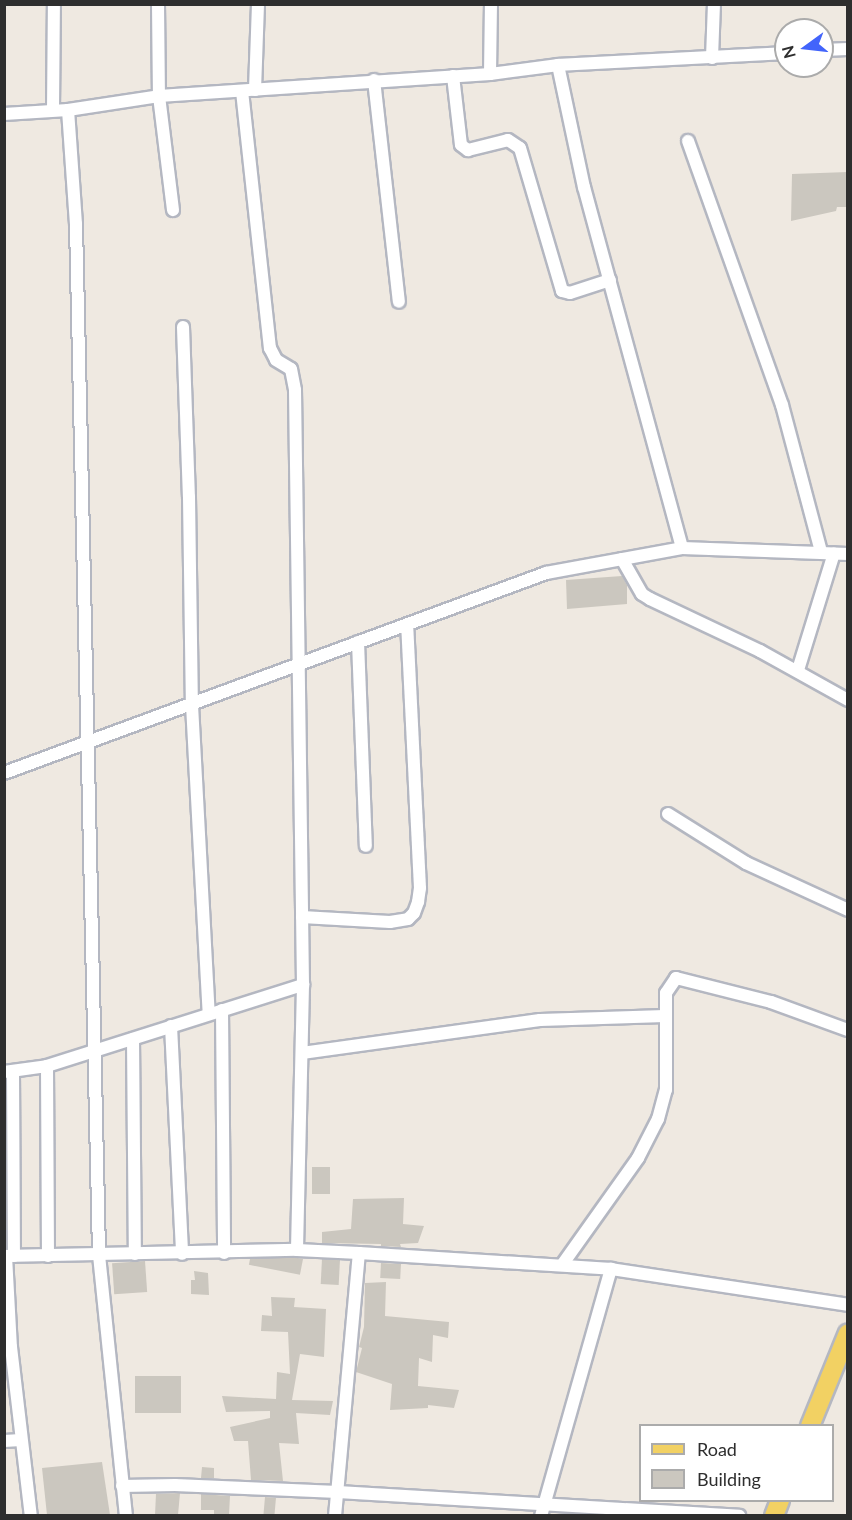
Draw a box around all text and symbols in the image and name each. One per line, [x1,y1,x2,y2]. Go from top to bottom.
north arrow [774,18,834,78]
text: N [777,44,799,61]
legend [639,1424,834,1502]
text: Road [697,1438,737,1460]
text: Building [697,1468,761,1490]

